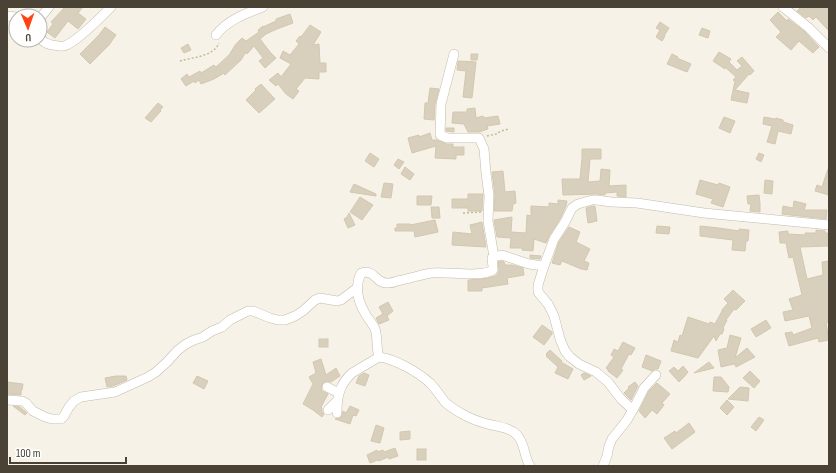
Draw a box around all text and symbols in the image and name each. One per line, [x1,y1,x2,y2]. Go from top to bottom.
north arrow [8,8,48,48]
text: U [25,31,31,44]
scale bar [10,439,126,465]
text: 100 m [16,446,41,461]

